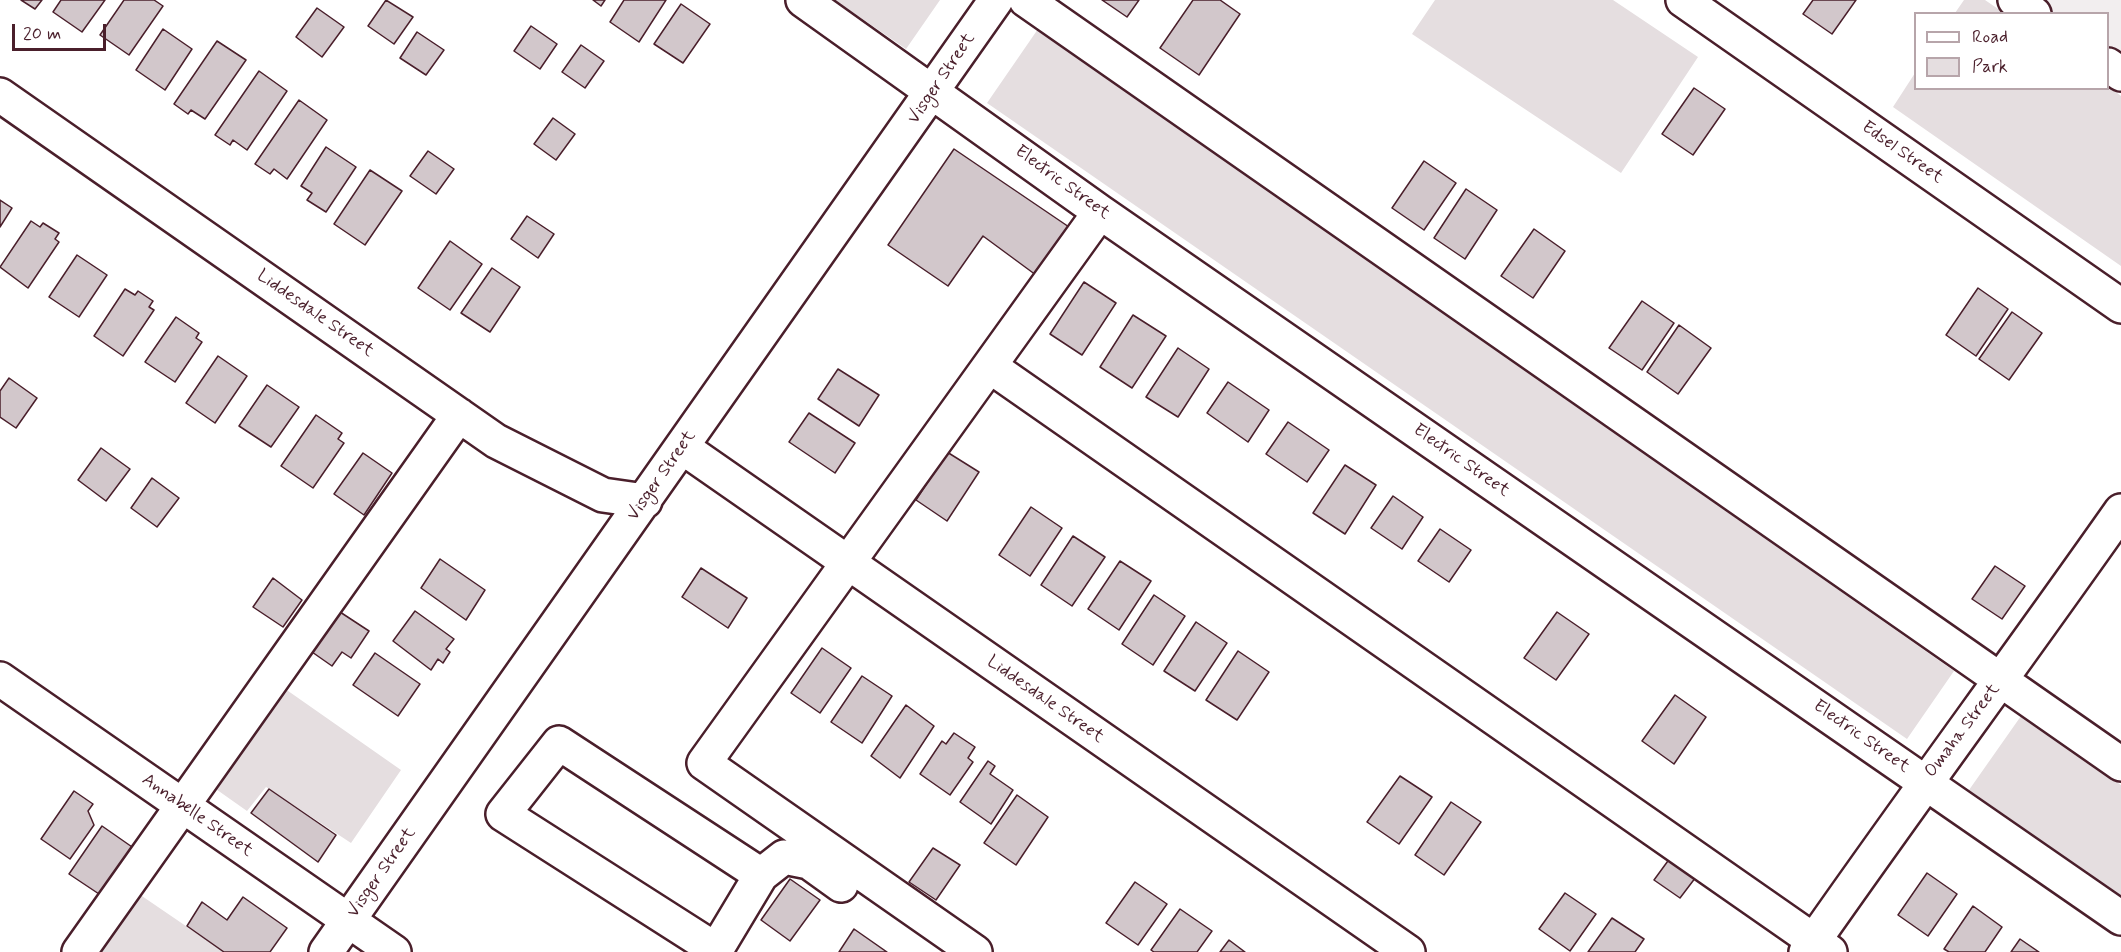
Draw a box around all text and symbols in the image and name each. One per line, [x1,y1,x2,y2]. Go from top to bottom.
scale bar [15,12,110,50]
legend [1914,12,2109,90]
text: 20 m [23,22,61,46]
text: Road [1972,25,2008,49]
street label: Visger Street [904,29,980,129]
text: Park [1972,55,2008,79]
street label: Edsel Street [1857,117,1947,189]
street label: Electric Street [1010,141,1114,225]
street label: Liddesdale Street [252,265,378,363]
street label: Electric Street [1409,420,1513,502]
street label: Visger Street [623,427,701,525]
street label: Liddesdale Street [982,651,1108,749]
street label: Omaha Street [1921,680,2005,782]
street label: Electric Street [1809,696,1913,778]
street label: Annabelle Street [137,770,257,862]
street label: Visger Street [343,824,421,922]

